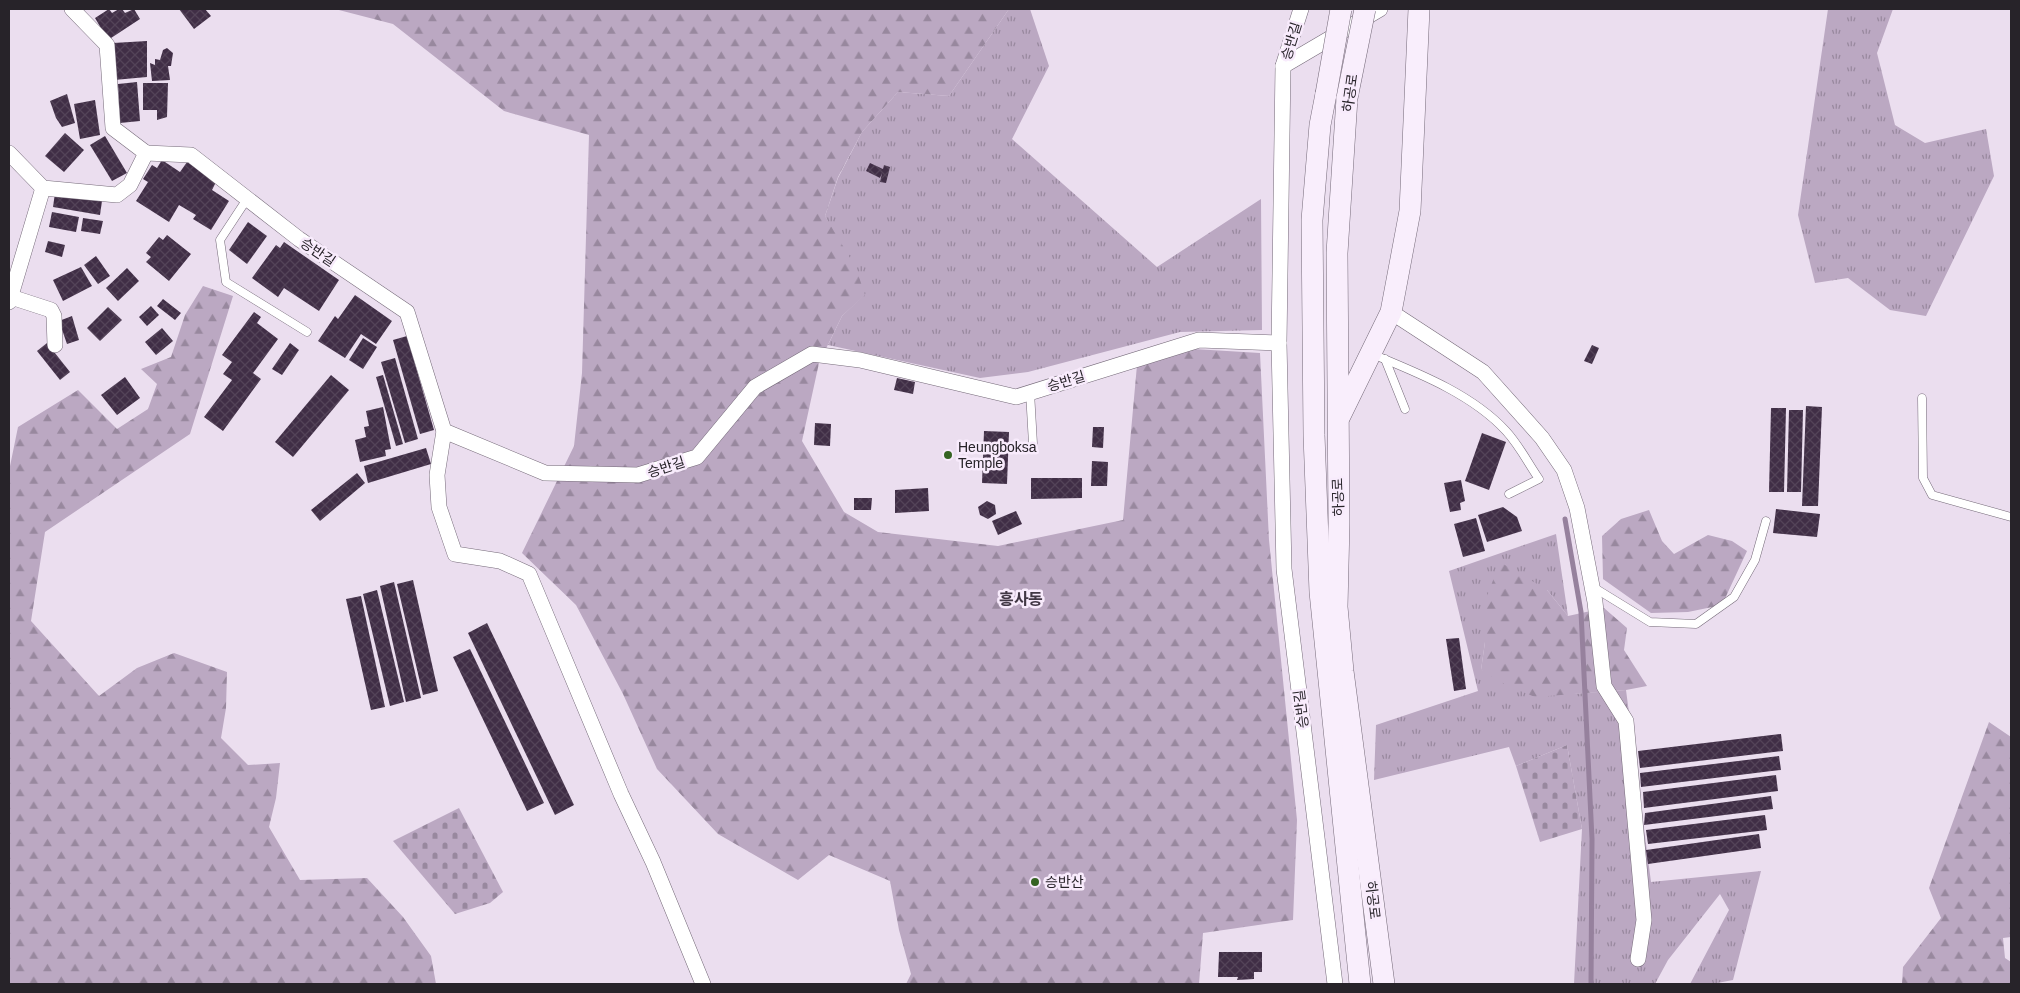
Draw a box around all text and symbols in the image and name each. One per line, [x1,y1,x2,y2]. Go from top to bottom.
street label: 승반길 [1278,20,1304,62]
street label: 하공로 [1339,73,1361,113]
street label: 승반길 [298,235,338,269]
street label: 승반길 [1045,368,1087,394]
place label: Heungboksa Temple [958,439,1037,471]
marker: Heungboksa Temple [942,449,954,461]
street label: 승반길 [645,453,687,481]
street label: 하공로 [1329,477,1347,517]
district label: 흥사동 [999,591,1043,608]
street label: 승반길 [1291,689,1311,729]
place label: 승반산 [1045,874,1084,890]
marker: 승반산 [1029,876,1041,888]
street label: 하공로 [1363,880,1383,920]

